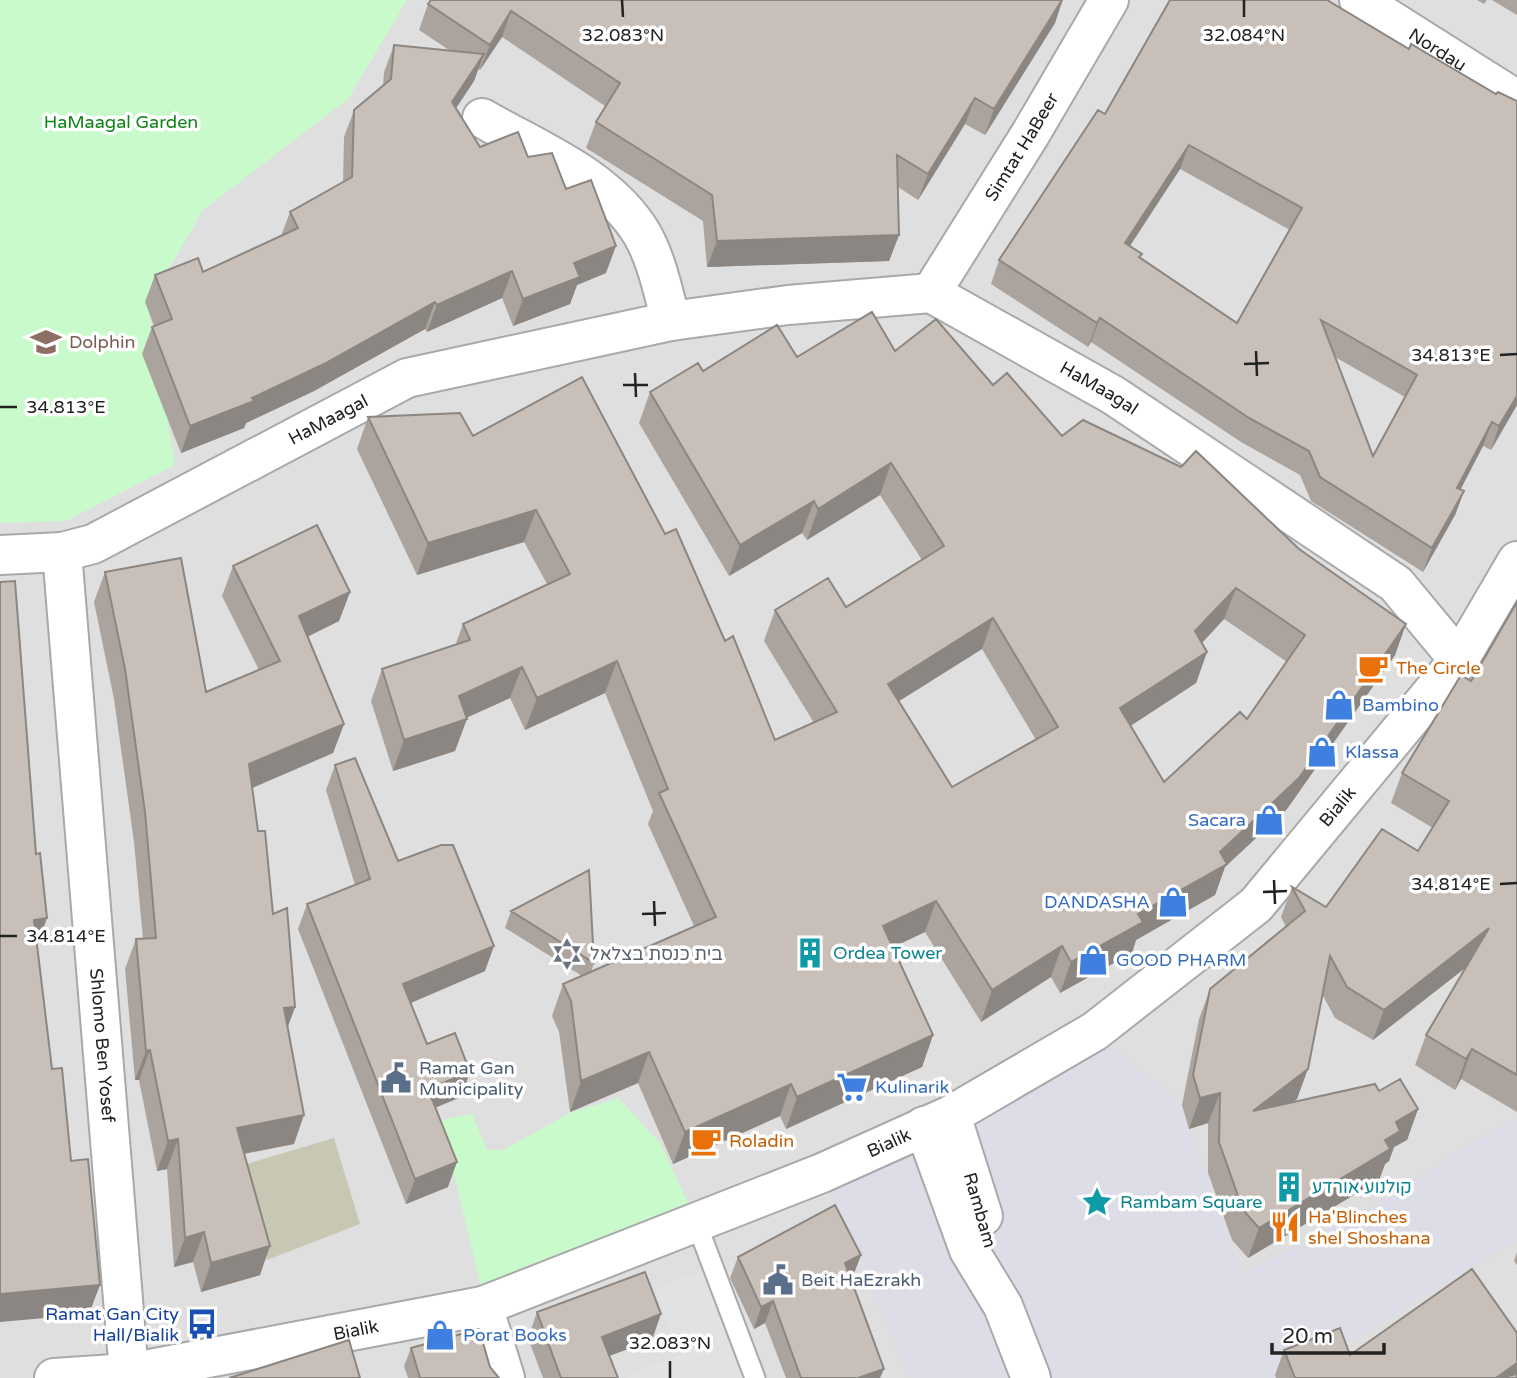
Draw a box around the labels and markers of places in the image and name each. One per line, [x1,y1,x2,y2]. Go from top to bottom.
school or university icon: Dolphin [29,325,63,359]
place label: Dolphin [69,331,135,353]
cafe icon: The Circle [1356,651,1390,685]
place label: The Circle [1396,657,1481,679]
shop icon: Bambino [1322,688,1356,722]
place label: Bambino [1362,694,1439,716]
shop icon: Klassa [1305,735,1339,769]
place label: Klassa [1345,741,1399,763]
shop icon: Sacara [1252,803,1286,837]
place label: Sacara [1188,809,1246,831]
shop icon: DANDASHA [1156,885,1190,919]
place label: DANDASHA [1044,891,1150,913]
building icon: Ordea Tower [793,936,827,970]
synagogue icon: בית כנסת בצלאל [550,937,584,971]
place label: Ordea Tower [833,942,942,964]
place label: בית כנסת בצלאל [590,943,723,965]
shop icon: GOOD PHARM [1076,943,1110,977]
place label: GOOD PHARM [1116,949,1246,971]
place label: Ramat Gan Municipality [419,1057,524,1100]
public building icon: Ramat Gan Municipality [379,1061,413,1095]
supermarket icon: Kulinarik [835,1070,869,1104]
place label: Kulinarik [875,1076,949,1098]
cafe icon: Roladin [689,1124,723,1158]
place label: Roladin [729,1130,794,1152]
building icon: קולנוע אורדע [1272,1170,1306,1204]
place label: קולנוע אורדע [1312,1176,1412,1198]
place icon: Rambam Square [1080,1185,1114,1219]
place label: Rambam Square [1120,1191,1262,1213]
place label: Ha'Blinches shel Shoshana [1308,1206,1431,1249]
restaurant icon: Ha'Blinches shel Shoshana [1268,1210,1302,1244]
public building icon: Beit HaEzrakh [761,1263,795,1297]
place label: Beit HaEzrakh [801,1269,921,1291]
place label: Ramat Gan City Hall/Bialik [45,1303,179,1346]
bus stop icon: Ramat Gan City Hall/Bialik [185,1307,219,1341]
shop icon: Porat Books [423,1318,457,1352]
place label: Porat Books [463,1324,567,1346]

